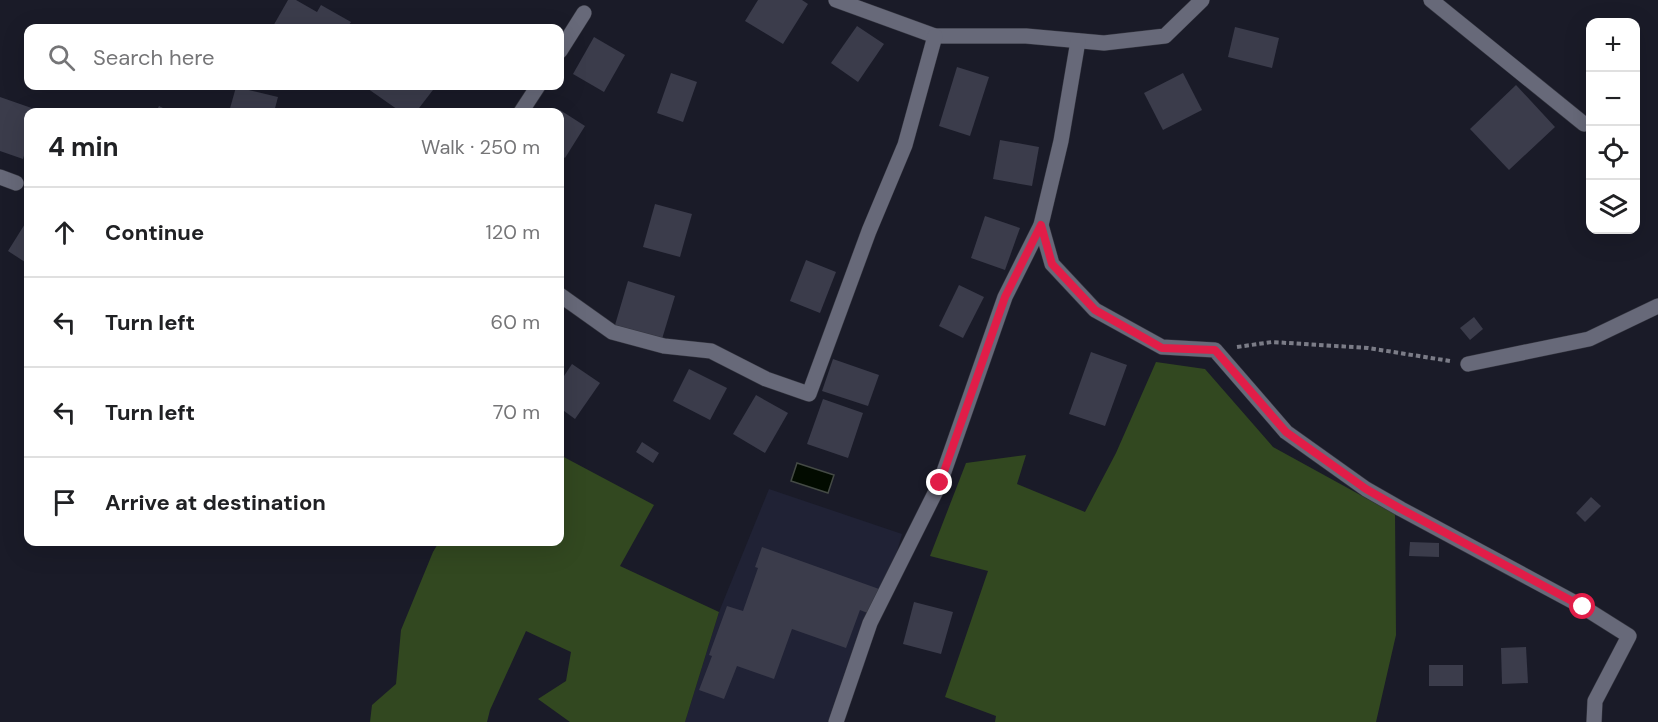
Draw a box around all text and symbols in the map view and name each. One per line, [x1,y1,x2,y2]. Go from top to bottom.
map controls [1586,18,1640,234]
button: + [1586,18,1640,72]
search box [24,24,564,90]
icon: search [45,41,78,74]
text: Search here [93,43,214,72]
button: − [1586,72,1640,126]
button: locate [1586,126,1640,180]
text: 4 min [48,130,119,164]
text: Walk · 250 m [421,134,540,160]
button: layers [1586,180,1640,234]
icon: ahead [48,216,81,249]
text: Continue [105,218,204,247]
text: 120 m [486,219,540,245]
icon: left [48,306,81,339]
text: Turn left [105,308,195,337]
text: 60 m [491,309,540,335]
icon: left [48,396,81,429]
text: Turn left [105,398,195,427]
text: 70 m [493,399,540,425]
route end [926,469,952,495]
icon: arrive [48,486,81,519]
text: Arrive at destination [105,488,326,517]
route start [1569,593,1595,619]

